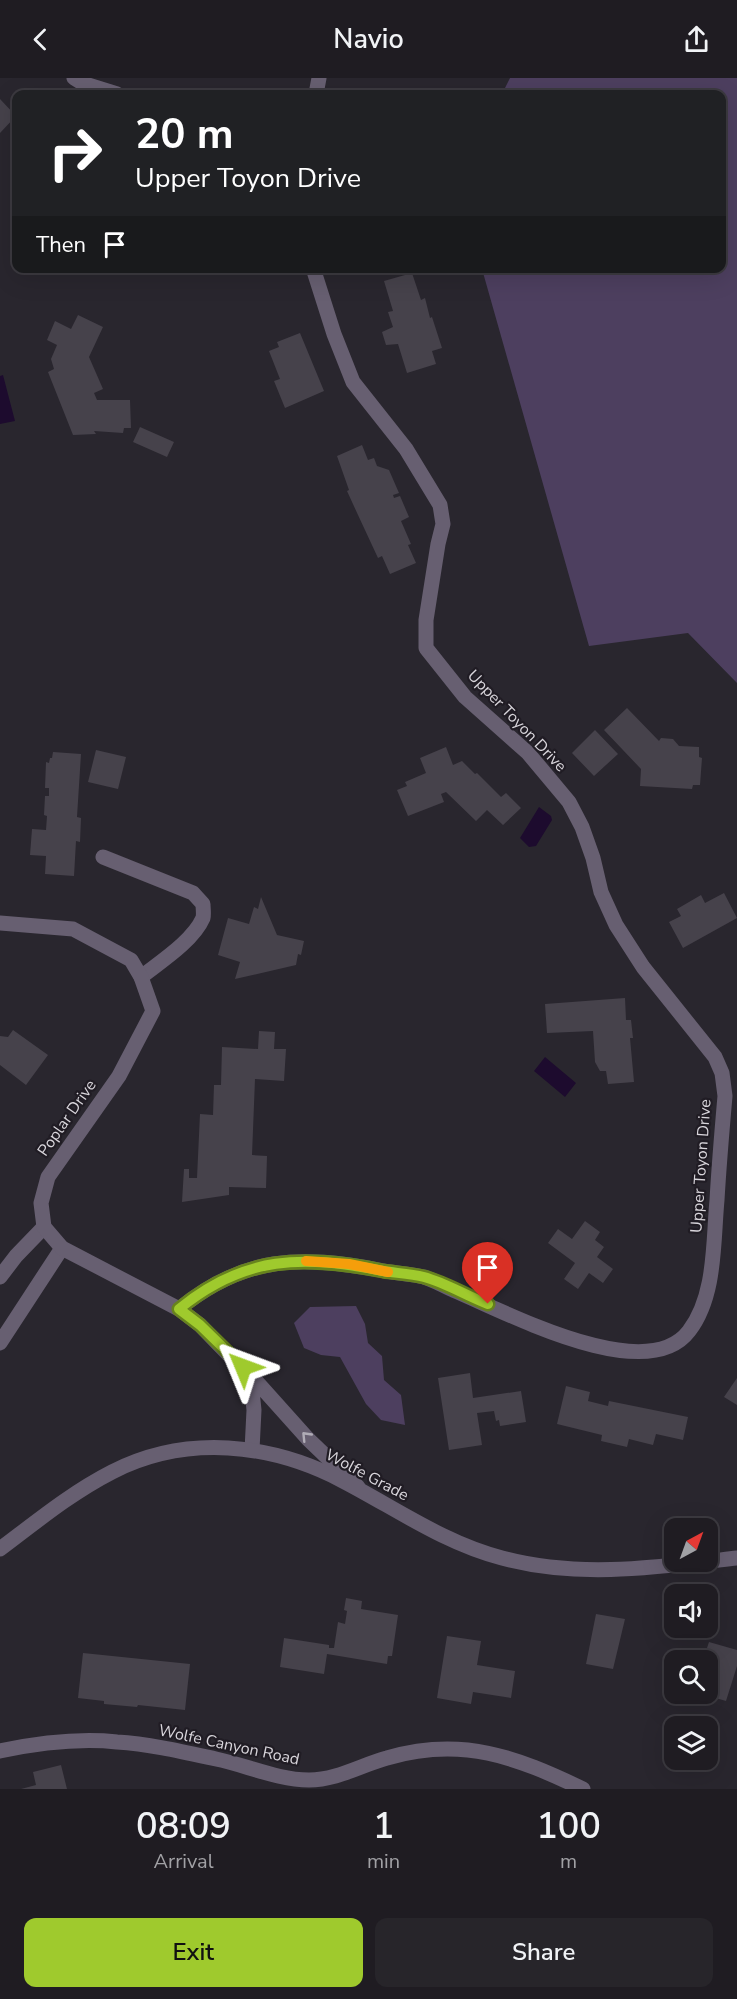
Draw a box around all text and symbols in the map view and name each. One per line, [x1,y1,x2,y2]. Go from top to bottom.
text: Navio [333,21,404,58]
icon: back [24,23,57,56]
icon: share [680,23,713,56]
text: 20 m [135,106,234,163]
icon: right [36,114,114,192]
text: Upper Toyon Drive [135,160,361,197]
icon: arrive [98,228,131,261]
text: Then [36,230,86,260]
street label: Upper Toyon Drive [463,665,571,777]
street label: Poplar Drive [32,1075,102,1161]
street label: Upper Toyon Drive [685,1098,717,1234]
pin [462,1242,513,1304]
icon: arrive [471,1251,504,1284]
position arrow [211,1335,275,1399]
one-way arrow [302,1432,313,1443]
street label: Wolfe Grade [321,1444,413,1506]
north arrow [664,1518,718,1572]
map controls [664,1518,718,1770]
button: sound [664,1584,718,1638]
button: search [664,1650,718,1704]
button: layers [664,1716,718,1770]
street label: Wolfe Canyon Road [157,1719,301,1771]
text: 08:09 [136,1802,231,1851]
text: 1 [373,1802,394,1851]
text: 100 [536,1802,601,1851]
text: Arrival [153,1848,214,1875]
text: min [367,1848,400,1875]
text: m [560,1848,577,1875]
button: Exit [24,1918,363,1987]
button: Share [375,1918,713,1987]

